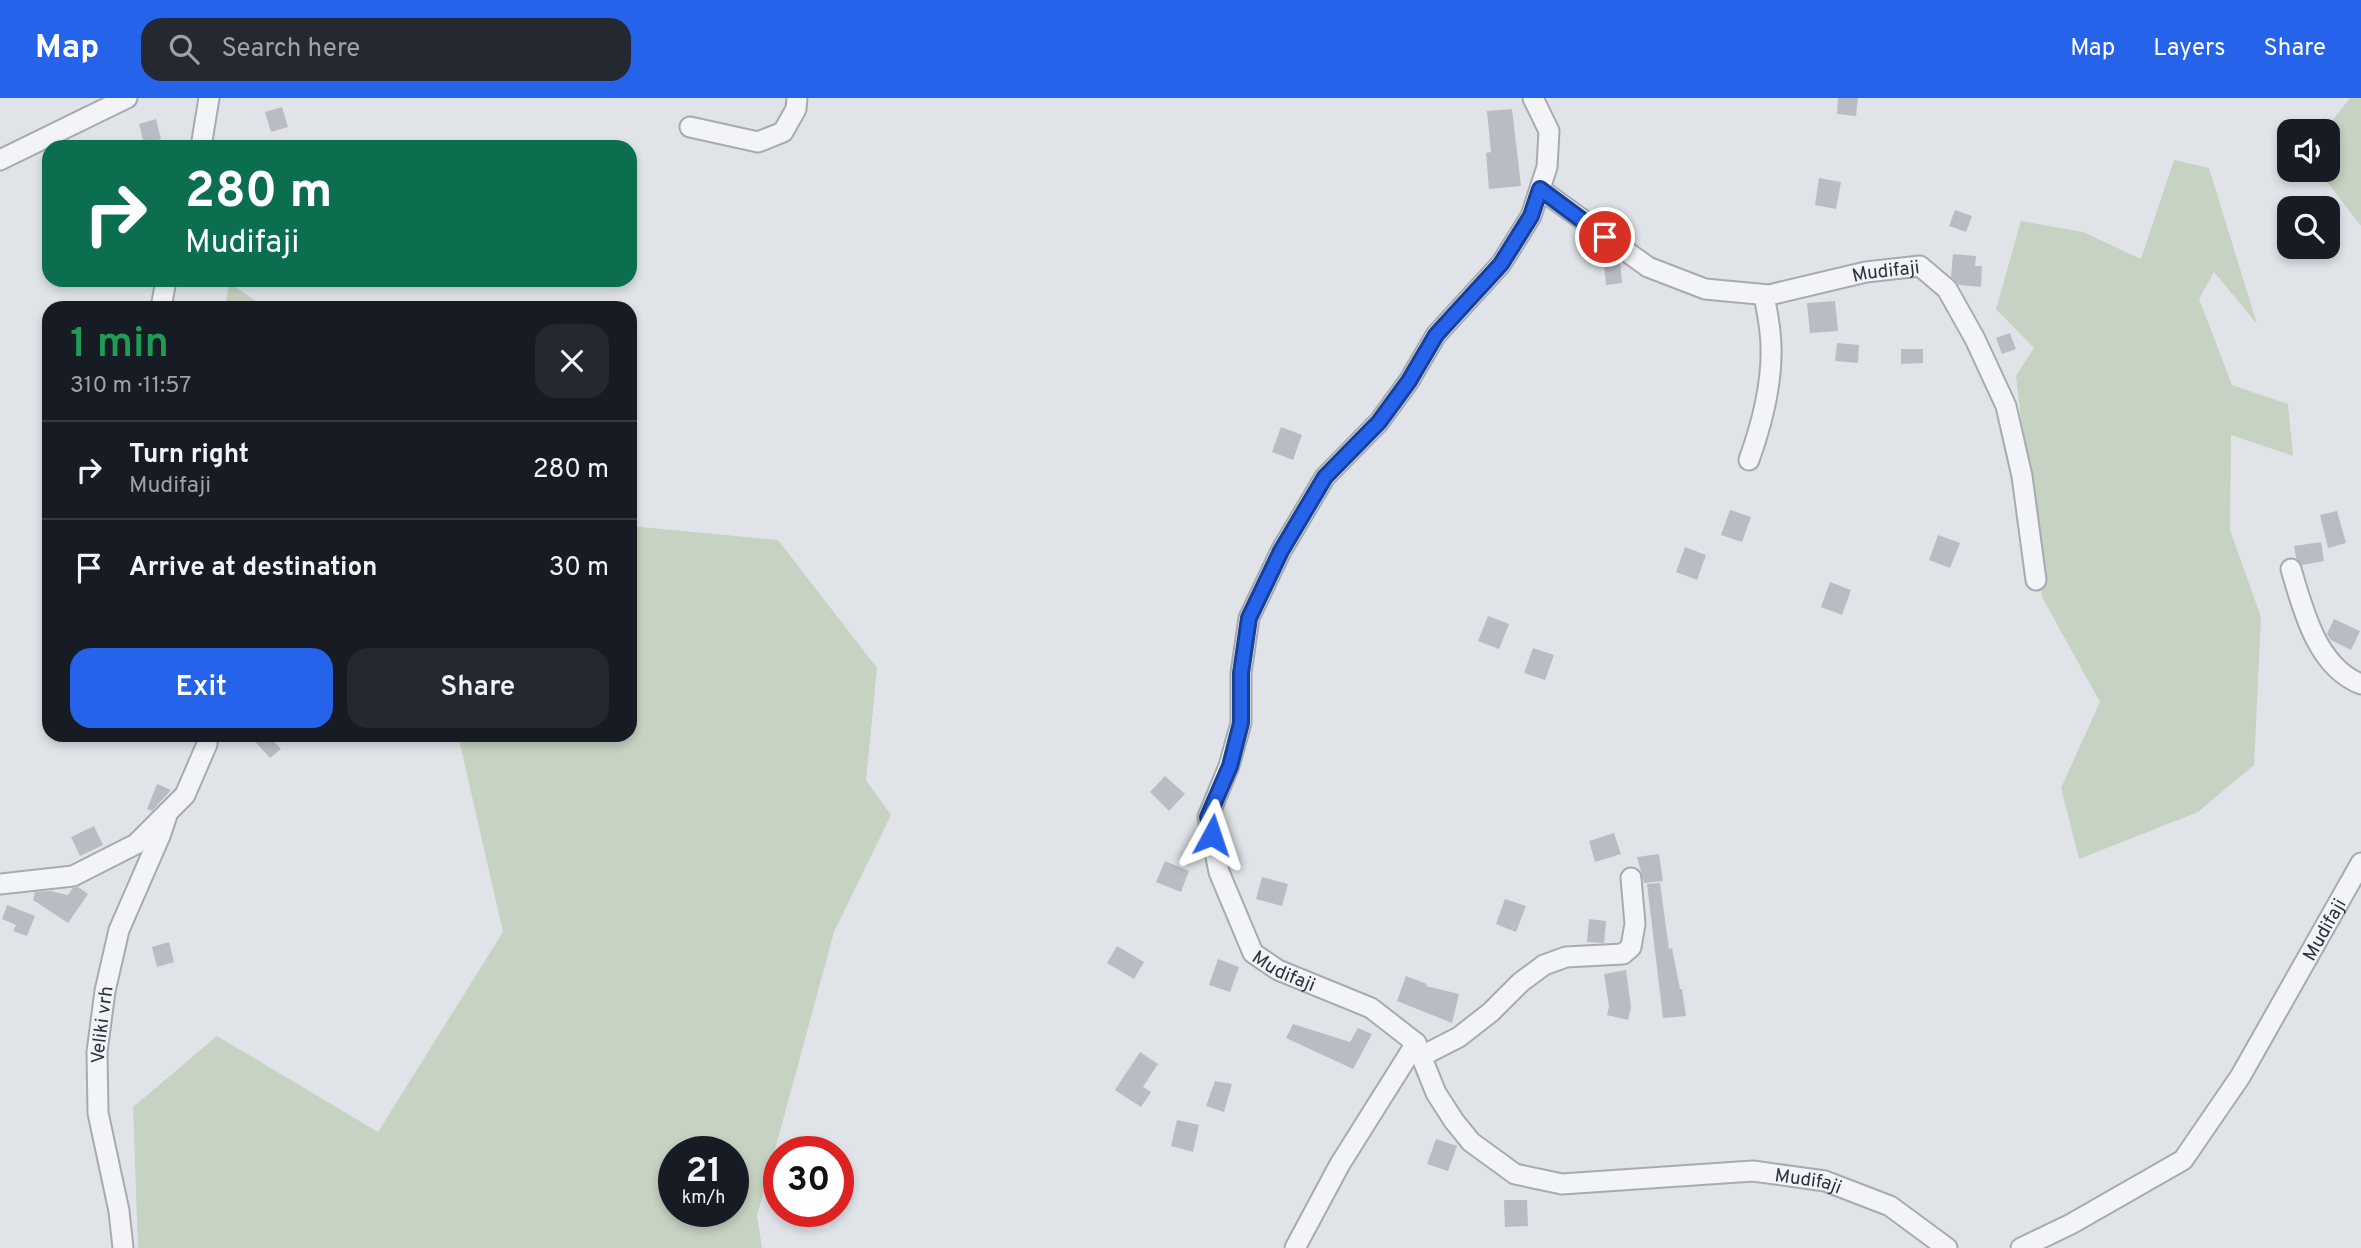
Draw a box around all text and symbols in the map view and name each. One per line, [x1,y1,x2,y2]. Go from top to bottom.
search box [141,18,631,81]
text: Map [35,28,99,70]
icon: search [165,30,203,68]
text: Search here [221,33,360,66]
text: Map [2070,34,2115,64]
text: Layers [2153,34,2225,64]
text: Share [2263,34,2326,64]
map controls [2277,119,2340,259]
button: sound [2277,119,2340,182]
text: 280 m [185,163,332,225]
icon: right [70,168,161,259]
button: search [2277,196,2340,259]
pin [1575,207,1635,267]
icon: arrive [1586,218,1624,256]
text: Mudifaji [185,224,299,264]
street label: Mudifaji [1850,256,1921,289]
text: 1 min [70,319,169,372]
button: close [535,324,609,398]
text: 310 m · 11:57 [70,372,191,401]
text: Turn right [129,439,249,472]
icon: right [70,451,108,489]
text: 280 m [533,454,609,487]
text: Mudifaji [129,472,211,501]
icon: arrive [70,549,108,587]
text: Arrive at destination [129,552,377,585]
text: 30 m [549,552,609,585]
button: Exit [70,648,333,728]
button: Share [347,648,609,728]
position arrow [1175,798,1249,872]
street label: Mudifaji [2298,895,2353,966]
street label: Mudifaji [1247,946,1319,998]
street label: Veliki vrh [87,985,120,1064]
speed limit sign: 30 [763,1136,854,1227]
text: 21 [686,1150,721,1194]
street label: Mudifaji [1773,1164,1845,1200]
text: km/h [682,1187,725,1210]

